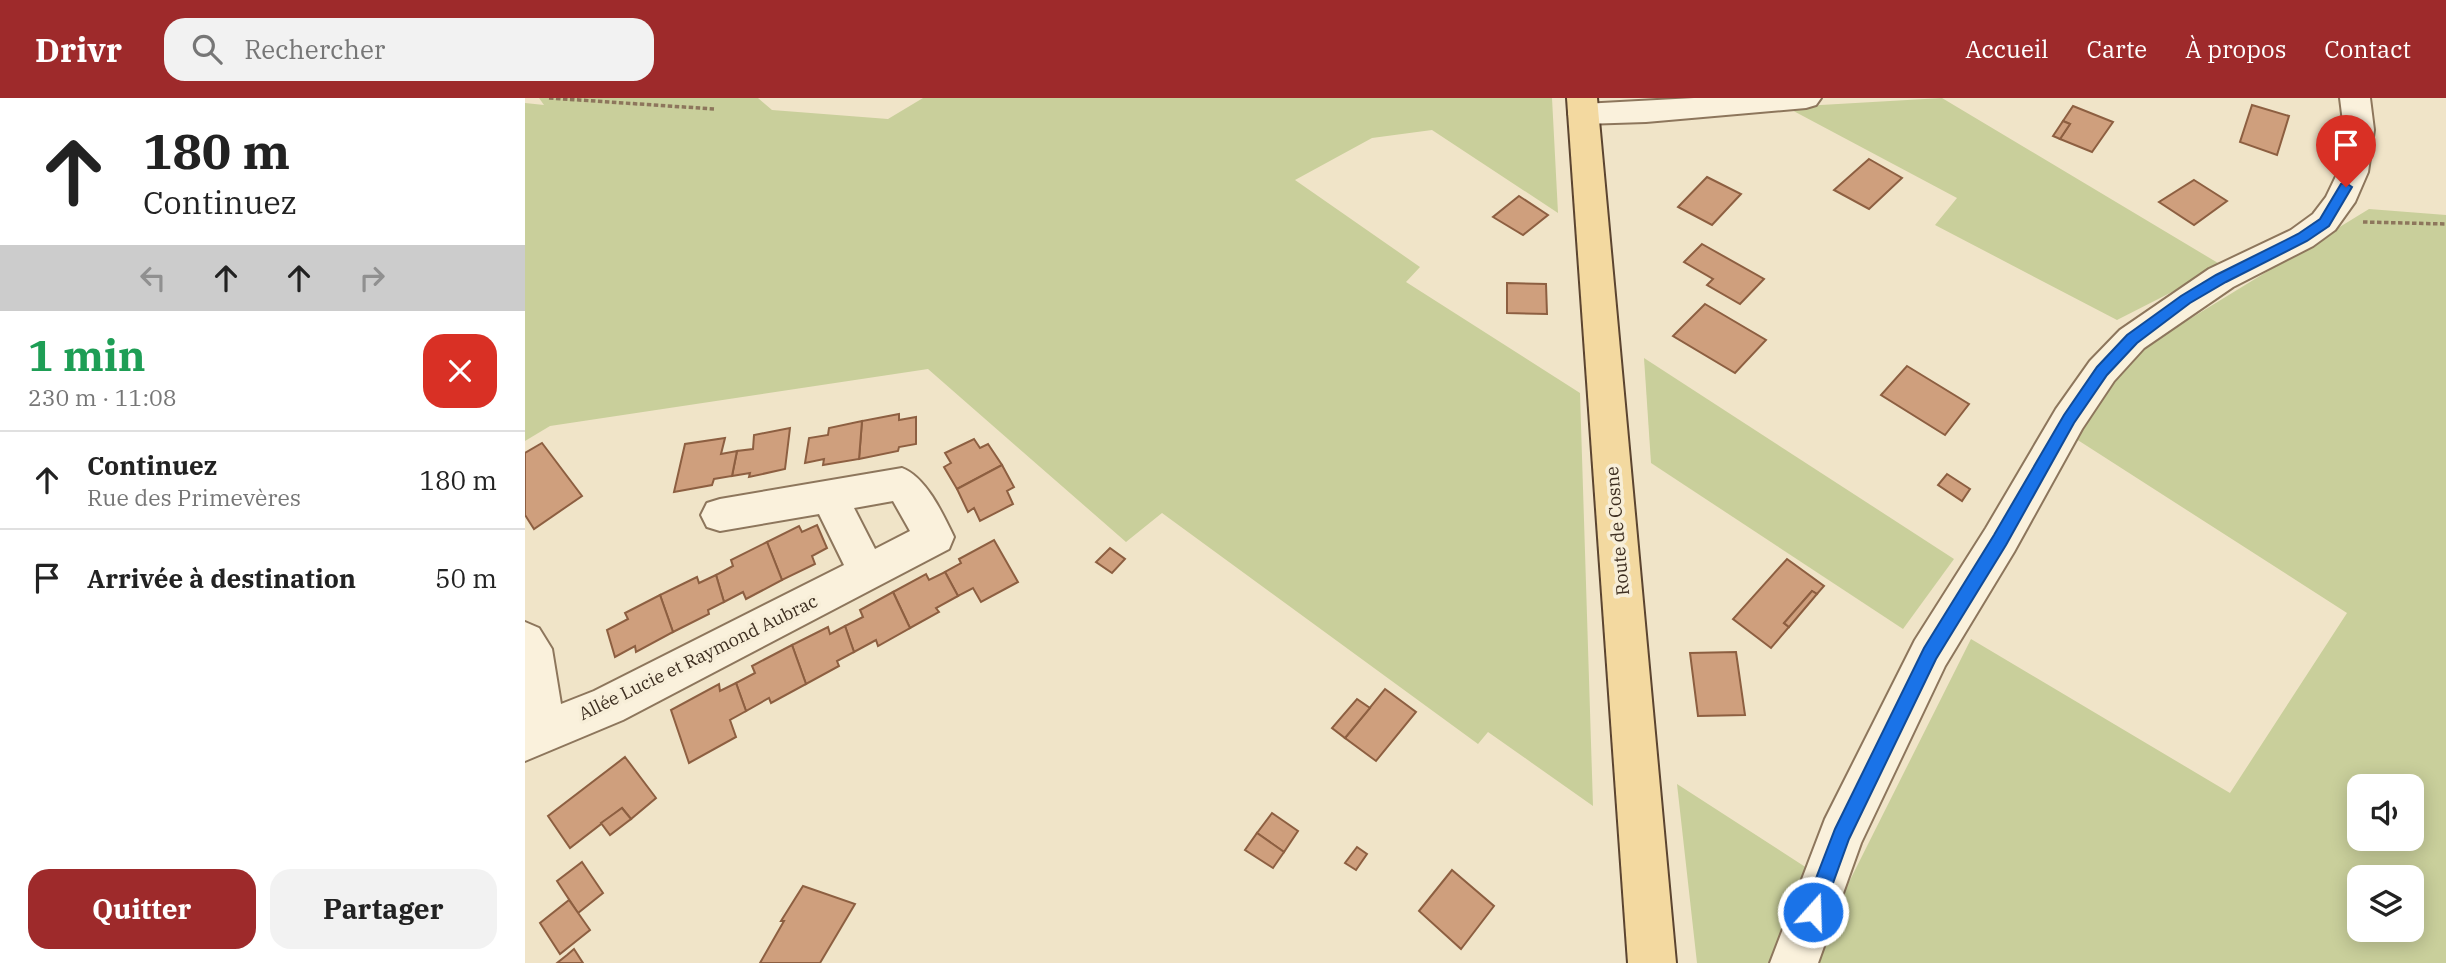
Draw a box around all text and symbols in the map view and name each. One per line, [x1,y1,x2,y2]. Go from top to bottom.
search box [164,18,654,81]
text: Drivr [35,28,122,71]
icon: search [188,30,226,68]
text: Rechercher [244,32,385,66]
text: Accueil [1965,33,2049,65]
text: Carte [2087,33,2147,65]
text: À propos [2185,33,2286,65]
text: Contact [2324,33,2411,65]
pin [2316,115,2376,187]
text: 180 m [143,119,290,182]
icon: ahead [28,126,119,217]
icon: arrive [2327,126,2365,164]
text: Continuez [143,181,297,223]
icon: left [134,259,172,297]
icon: ahead [207,259,245,297]
icon: ahead [280,259,318,297]
icon: right [353,259,391,297]
text: 1 min [28,328,146,383]
button: close [423,334,497,408]
text: 230 m · 11:08 [28,382,177,412]
text: Continuez [87,448,217,482]
icon: ahead [28,461,66,499]
text: 180 m [419,463,497,497]
street label: Route de Cosne [1600,465,1634,597]
text: Rue des Primevères [87,482,301,512]
icon: arrive [28,559,66,597]
text: Arrivée à destination [87,561,356,595]
text: 50 m [435,561,497,595]
street label: Allée Lucie et Raymond Aubrac [575,589,821,725]
map controls [2347,774,2424,942]
button: sound [2347,774,2424,851]
button: layers [2347,865,2424,942]
button: Quitter [28,869,256,949]
button: Partager [270,869,497,949]
position arrow [1776,875,1850,949]

